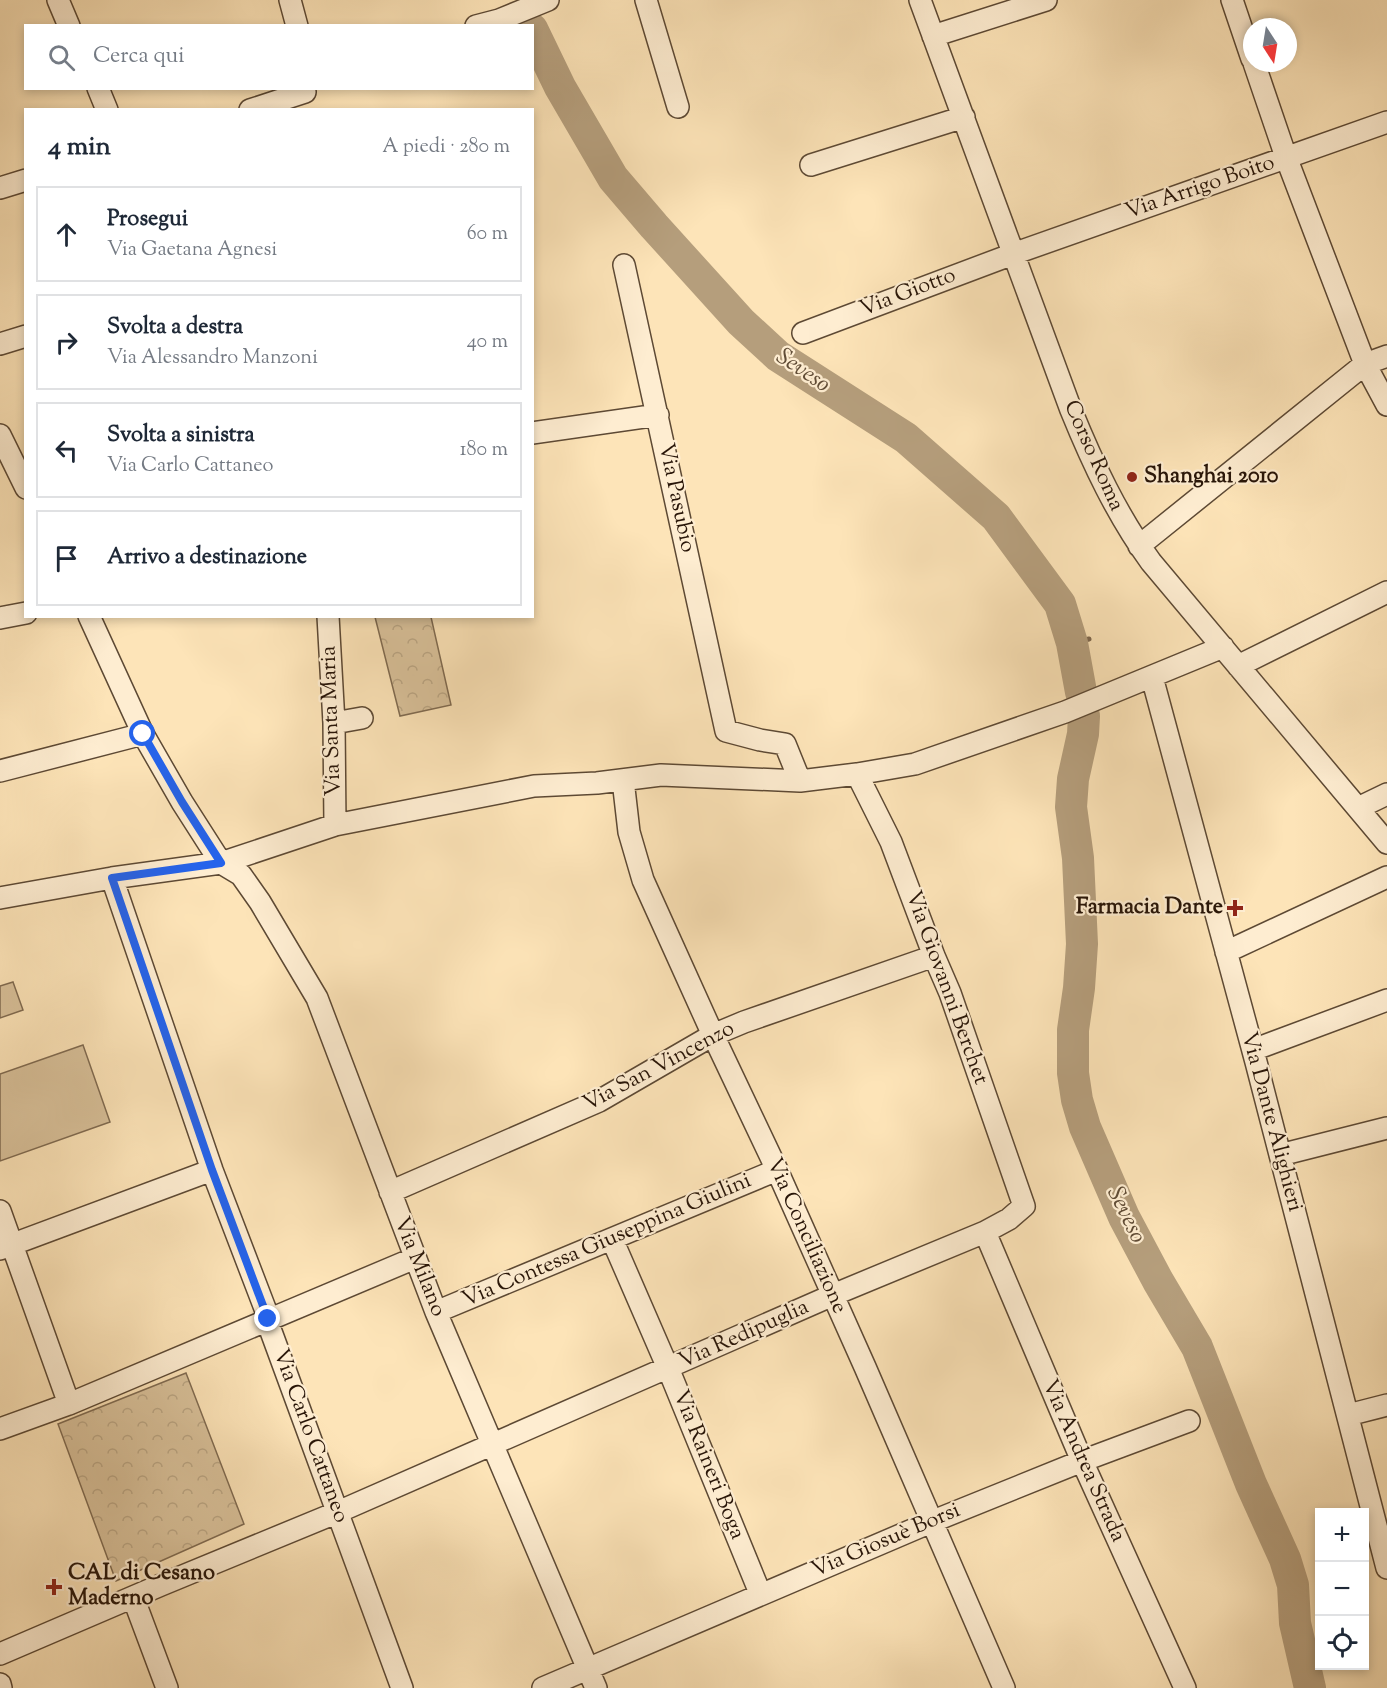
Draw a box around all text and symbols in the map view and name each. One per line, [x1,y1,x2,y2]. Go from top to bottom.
north arrow [1243,18,1297,72]
search box [24,24,534,90]
icon: search [45,41,78,74]
text: Cerca qui [93,41,184,73]
text: 4 min [48,129,111,166]
text: A piedi · 280 m [382,133,510,162]
street label: Via Arrigo Boito [1121,147,1279,229]
text: Prosegui [107,204,188,236]
icon: ahead [50,218,83,251]
text: 60 m [467,220,508,249]
text: Via Gaetana Agnesi [107,236,277,265]
street label: Via Giotto [855,260,961,326]
text: Svolta a destra [107,312,243,344]
icon: right [50,326,83,359]
text: 40 m [467,328,508,357]
water label: Seveso [769,340,837,402]
text: Via Alessandro Manzoni [107,344,318,373]
street label: Corso Roma [1054,395,1132,517]
text: Svolta a sinistra [107,420,255,452]
icon: left [50,434,83,467]
text: 180 m [460,436,508,465]
street label: Via Pasubio [649,440,703,556]
text: Via Carlo Cattaneo [107,452,274,481]
place label: Shanghai 2010 [1144,461,1279,493]
marker: Shanghai 2010 [1125,470,1139,484]
icon: arrive [50,542,83,575]
text: Arrivo a destinazione [107,542,307,574]
street label: Via Santa Maria [313,645,351,797]
route start [129,720,155,746]
street label: Via Giovanni Berchet [896,887,996,1090]
place label: Farmacia Dante [1076,892,1223,924]
marker: Farmacia Dante [1228,901,1242,915]
street label: Via San Vincenzo [578,1014,740,1120]
street label: Via Dante Alighieri [1232,1028,1310,1216]
street label: Via Conciliazione [757,1153,855,1319]
street label: Via Contessa Giuseppina Giulini [457,1165,757,1317]
water label: Seveso [1098,1181,1154,1249]
street label: Via Milano [384,1212,454,1322]
street label: Via Redipuglia [674,1292,814,1378]
route end [254,1305,280,1331]
street label: Via Carlo Cattaneo [264,1344,356,1528]
street label: Via Andrea Strada [1033,1375,1133,1547]
street label: Via Raineri Boga [663,1385,753,1545]
street label: Via Giosuè Borsi [807,1495,965,1587]
map controls [1315,1508,1369,1670]
button: + [1315,1508,1369,1562]
place label: CAL di Cesano Maderno [68,1558,215,1615]
button: − [1315,1562,1369,1616]
marker: CAL di Cesano Maderno [45,1578,63,1596]
button: locate [1315,1616,1369,1670]

